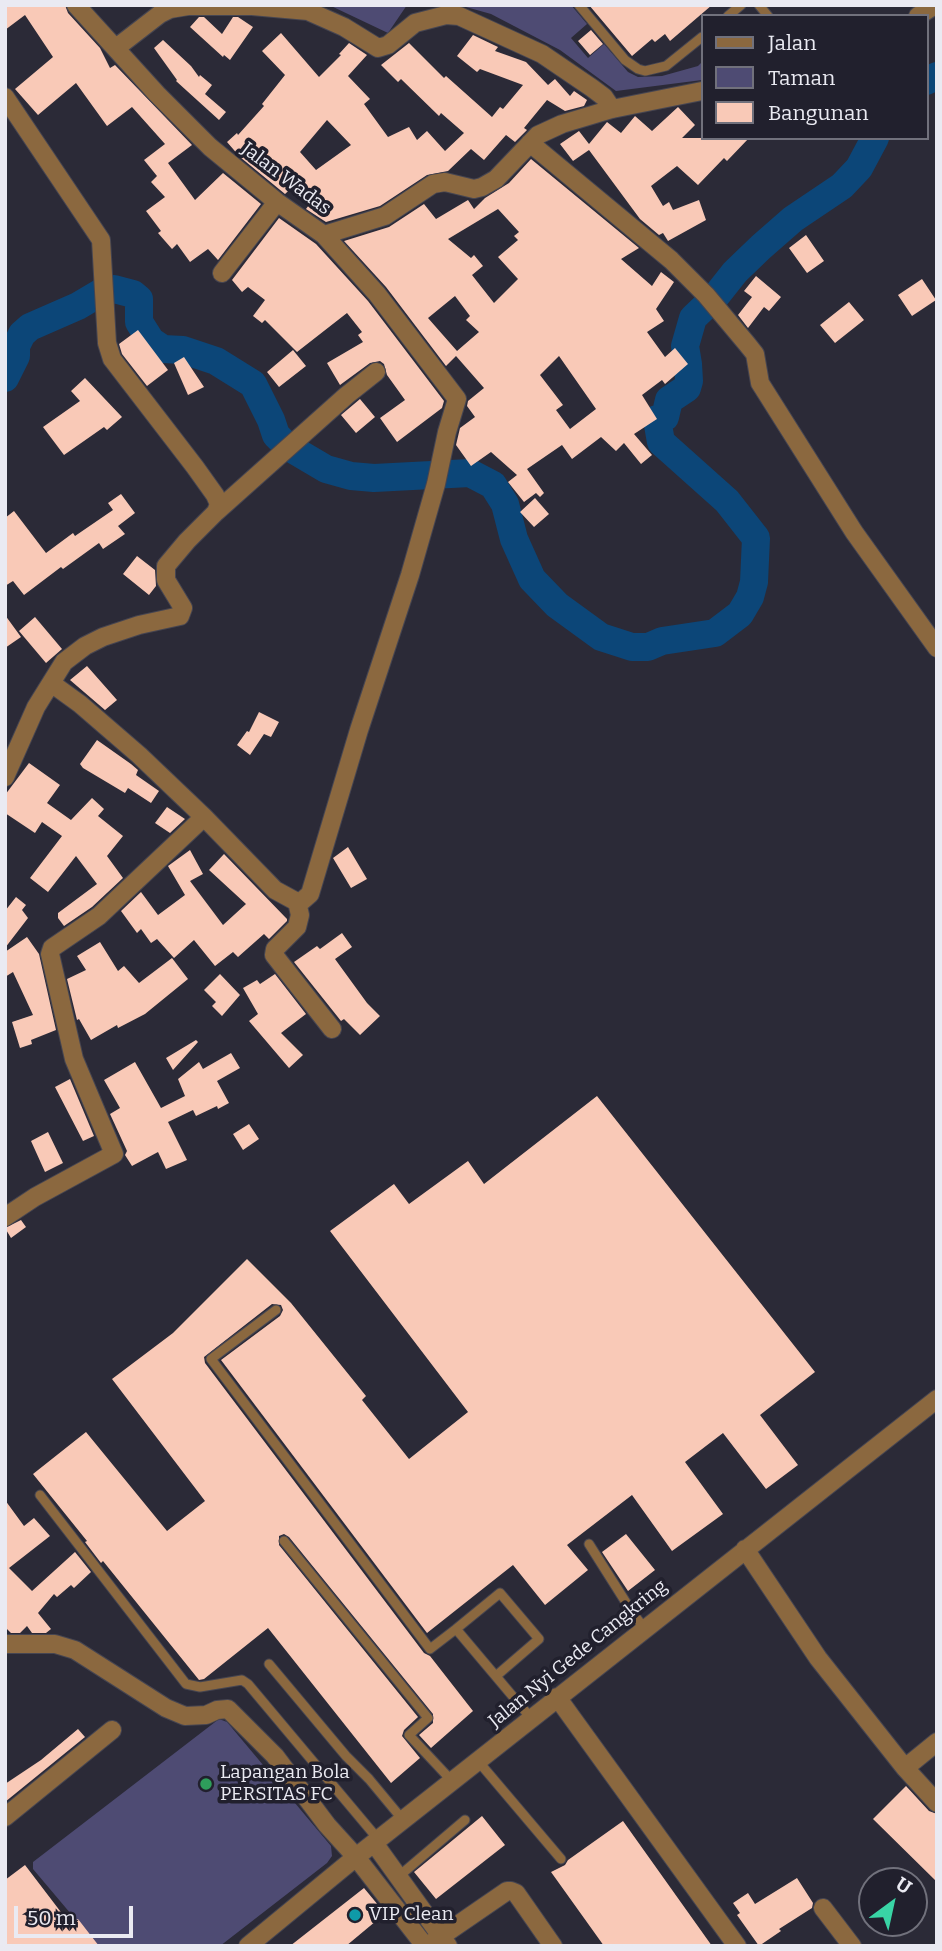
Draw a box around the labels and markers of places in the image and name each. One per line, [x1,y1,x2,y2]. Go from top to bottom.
place label: Lapangan Bola PERSITAS FC [220,1762,350,1806]
marker: Lapangan Bola PERSITAS FC [198,1776,214,1792]
place label: VIP Clean [369,1904,453,1926]
marker: VIP Clean [347,1907,363,1923]

